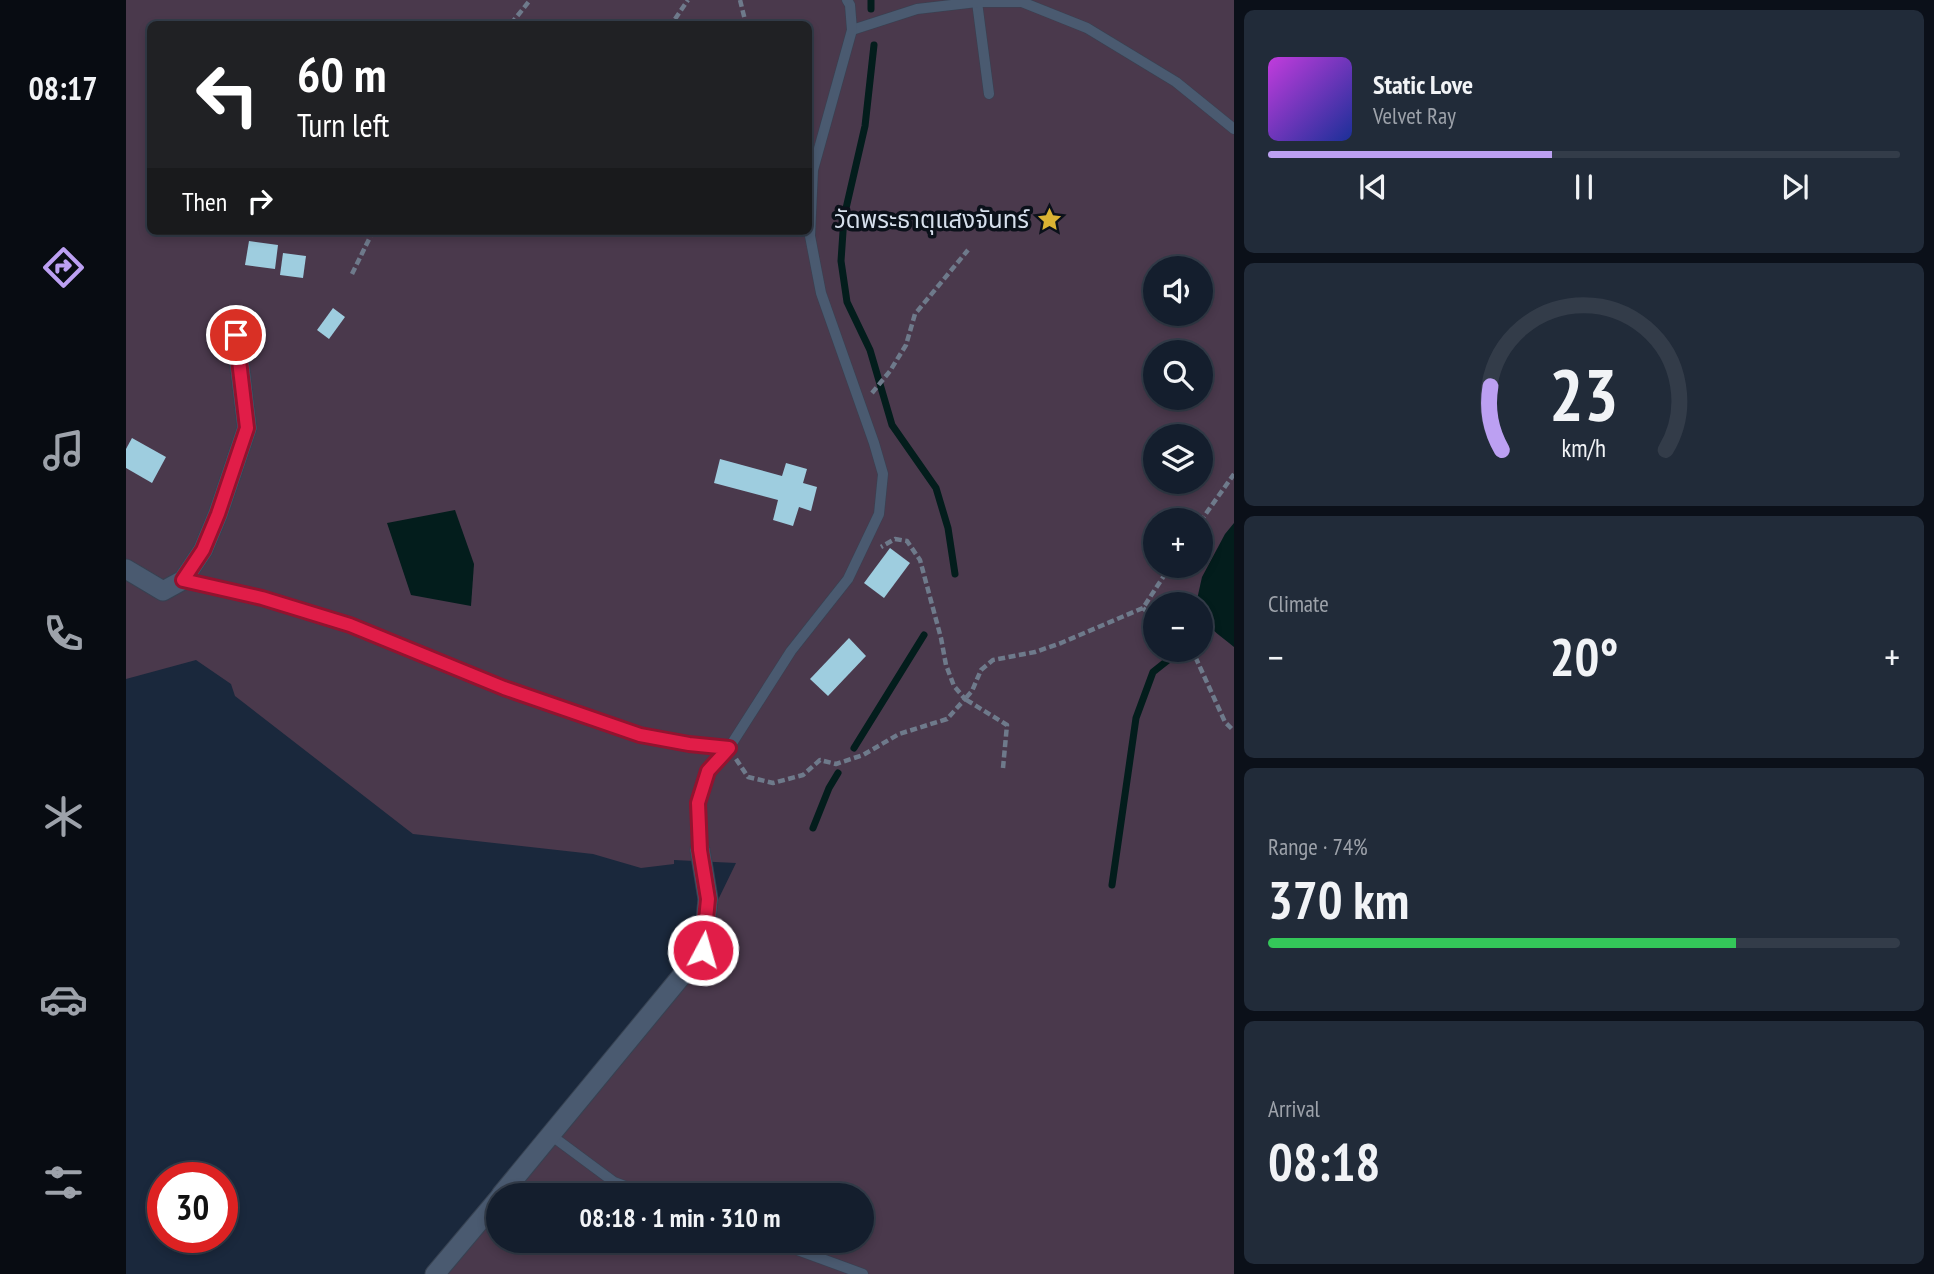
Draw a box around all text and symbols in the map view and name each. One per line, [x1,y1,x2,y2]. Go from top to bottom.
text: 60 m [297,42,386,106]
icon: left [182,49,273,140]
text: 08:17 [28,67,98,109]
text: Static Love [1373,68,1473,101]
text: Velvet Ray [1373,101,1456,130]
text: Turn left [297,104,389,146]
icon: previous [1354,168,1392,206]
icon: pause [1565,168,1603,206]
icon: next [1776,168,1814,206]
icon: right [241,182,279,220]
text: Then [182,185,227,218]
place label: วัดพระธาตุแสงจันทร์ [834,204,1030,235]
place icon: วัดพระธาตุแสงจันทร์ [1035,206,1063,234]
icon: directions [39,243,88,292]
map controls [1143,256,1213,662]
button: sound [1143,256,1213,326]
pin [206,305,266,365]
icon: arrive [217,316,255,354]
button: search [1143,340,1213,410]
text: 23 [1549,347,1619,441]
button: layers [1143,424,1213,494]
icon: music [39,426,88,475]
text: km/h [1562,432,1606,464]
button: + [1143,508,1213,578]
text: Climate [1268,589,1329,618]
button: − [1143,592,1213,662]
icon: phone [39,609,88,658]
text: 20° [1550,623,1618,690]
text: − [1268,632,1284,681]
text: + [1884,632,1900,681]
icon: climate [39,792,88,841]
text: Range · 74% [1268,832,1368,861]
text: 370 km [1268,866,1409,933]
position arrow [666,913,740,987]
icon: car [39,975,88,1024]
text: Arrival [1268,1094,1320,1123]
text: 08:18 [1268,1128,1380,1195]
icon: filters [39,1158,88,1207]
speed limit sign: 30 [147,1162,238,1253]
text: 08:18 · 1 min · 310 m [580,1201,780,1234]

